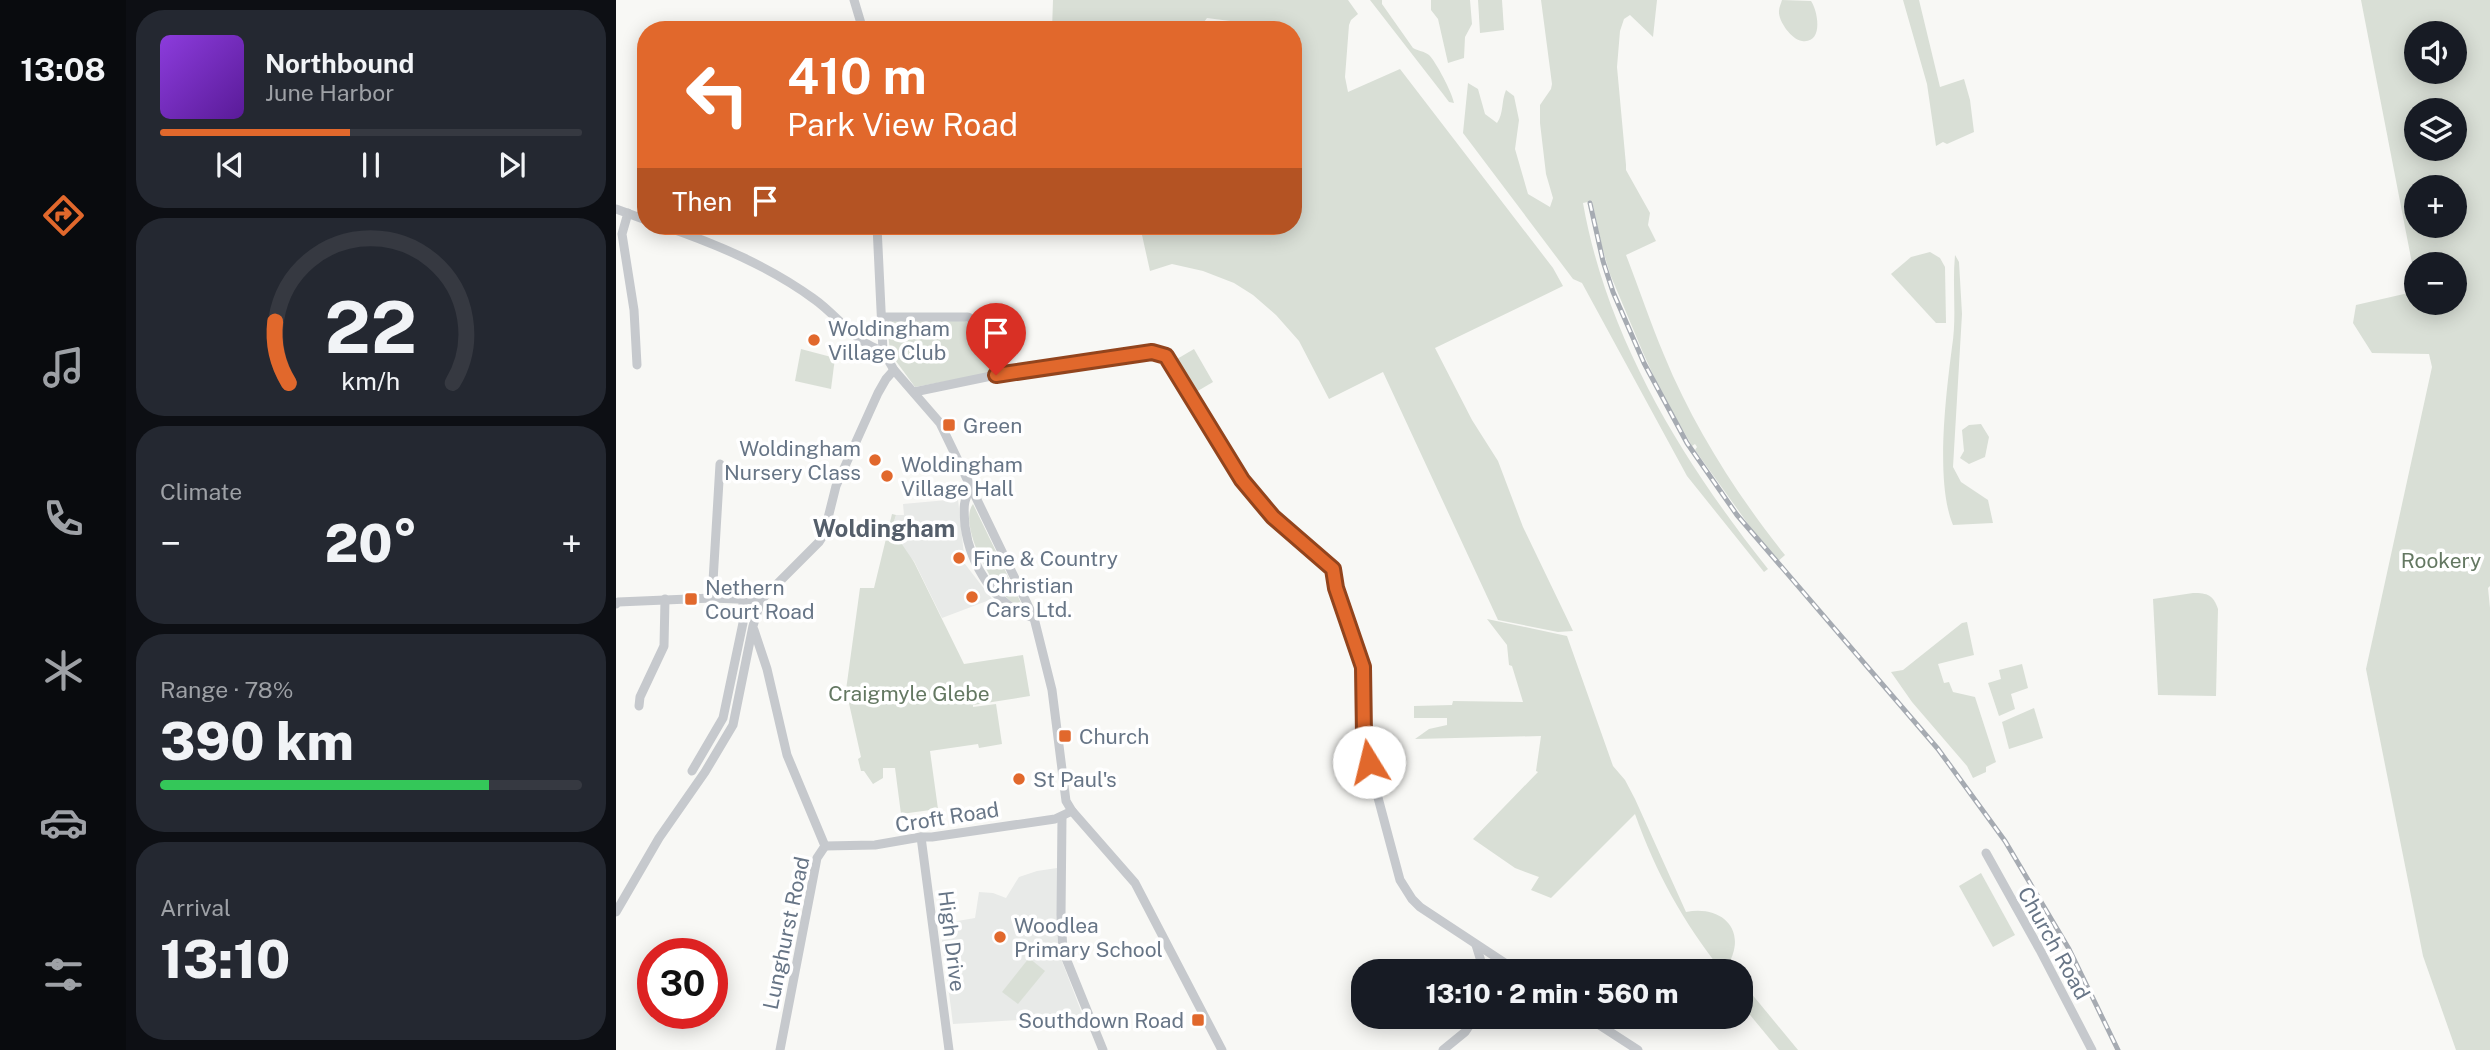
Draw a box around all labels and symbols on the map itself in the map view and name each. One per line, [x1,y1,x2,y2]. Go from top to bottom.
pin [966,303,1026,375]
place label: Woldingham Village Club [828,316,950,365]
marker: Woldingham Village Club [806,332,822,348]
place label: Green [963,413,1022,438]
marker: Green [941,417,957,433]
place label: Woldingham Nursery Class [724,436,861,485]
marker: Woldingham Nursery Class [867,452,883,468]
place label: Woldingham Village Hall [901,452,1023,501]
marker: Woldingham Village Hall [879,468,895,484]
district label: Woldingham [813,514,955,542]
place label: Fine & Country [973,546,1118,571]
park label: Rookery [2401,548,2481,573]
marker: Fine & Country [951,550,967,566]
place label: Christian Cars Ltd. [986,573,1073,622]
place label: Nethern Court Road [705,575,815,624]
marker: Christian Cars Ltd. [964,589,980,605]
marker: Nethern Court Road [683,591,699,607]
park label: Craigmyle Glebe [828,681,990,706]
place label: Church [1079,724,1149,749]
position arrow [1332,725,1406,799]
marker: Church [1057,728,1073,744]
place label: St Paul's [1033,767,1117,792]
marker: St Paul's [1011,771,1027,787]
street label: Croft Road [893,796,1001,838]
street label: Lunghurst Road [758,854,814,1012]
street label: Church Road [2013,882,2095,1004]
street label: High Drive [933,889,971,993]
place label: Woodlea Primary School [1014,913,1163,962]
marker: Woodlea Primary School [992,929,1008,945]
speed limit sign: 30 [637,938,728,1029]
place label: Southdown Road [1018,1008,1184,1033]
marker: Southdown Road [1190,1012,1206,1028]

